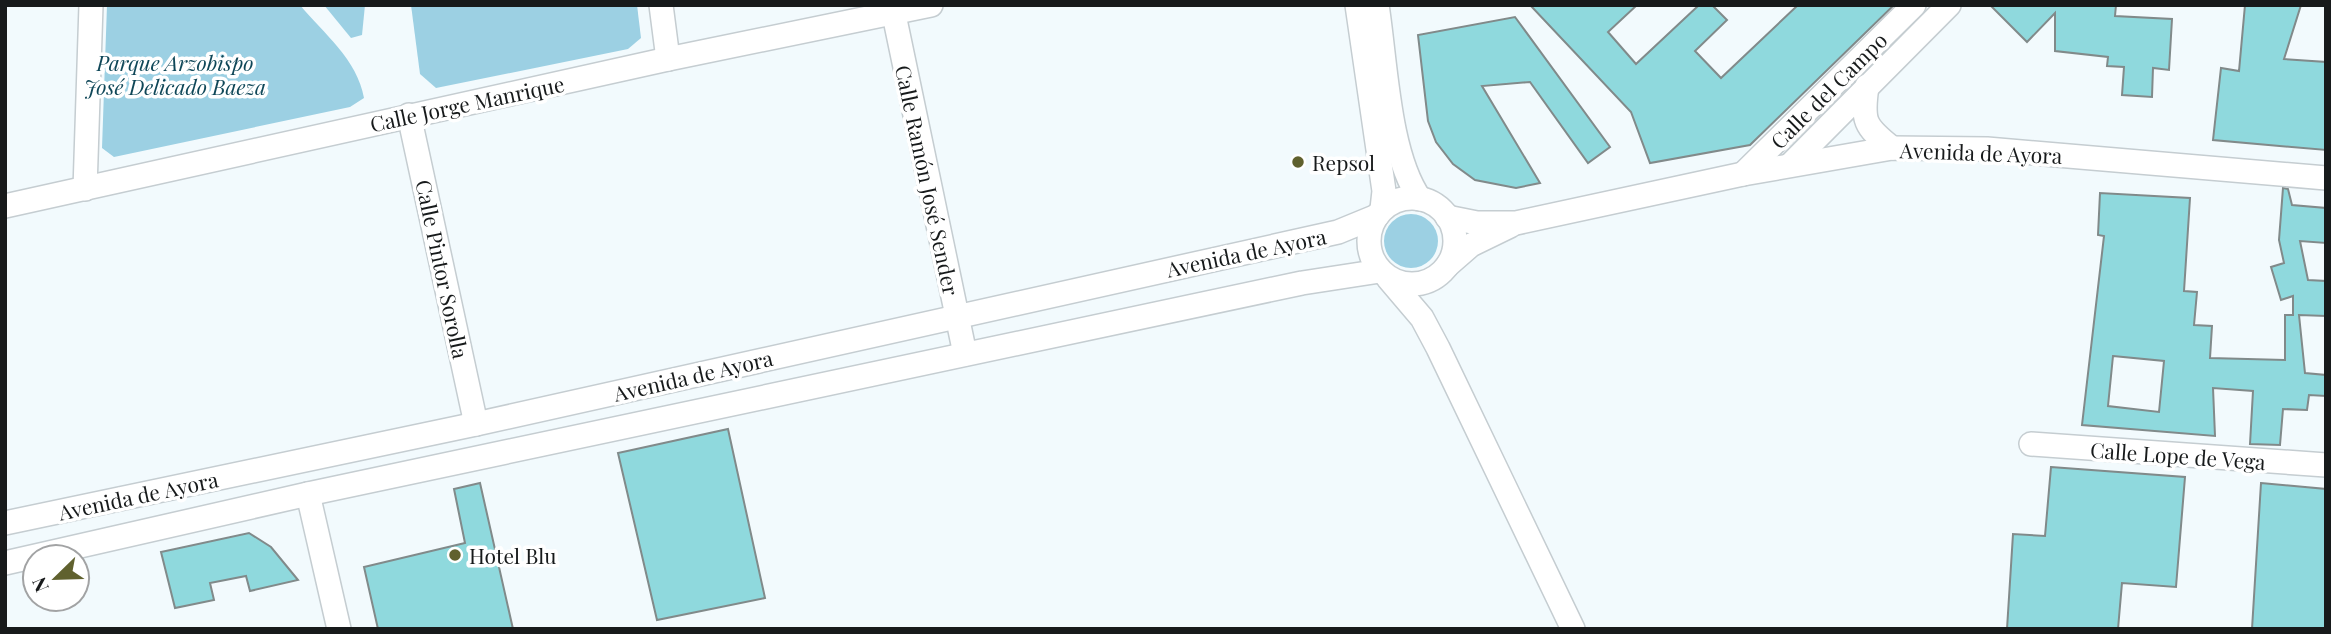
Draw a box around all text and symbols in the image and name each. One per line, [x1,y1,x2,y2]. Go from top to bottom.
street label: Calle del Campo [1764,26,1892,154]
park label: Parque Arzobispo José Delicado Baeza [84,48,266,100]
street label: Calle Ramón José Sender [890,62,966,298]
street label: Calle Jorge Manrique [367,69,567,137]
street label: Avenida de Ayora [1898,135,2063,169]
place label: Repsol [1312,148,1375,176]
marker: Repsol [1290,154,1306,170]
street label: Calle Pintor Sorolla [410,177,476,362]
street label: Avenida de Ayora [1163,221,1329,283]
street label: Avenida de Ayora [610,343,776,407]
street label: Calle Lope de Vega [2089,435,2267,475]
street label: Avenida de Ayora [55,464,221,526]
place label: Hotel Blu [469,541,556,569]
north arrow [21,543,91,613]
marker: Hotel Blu [447,547,463,563]
text: N [25,573,54,596]

